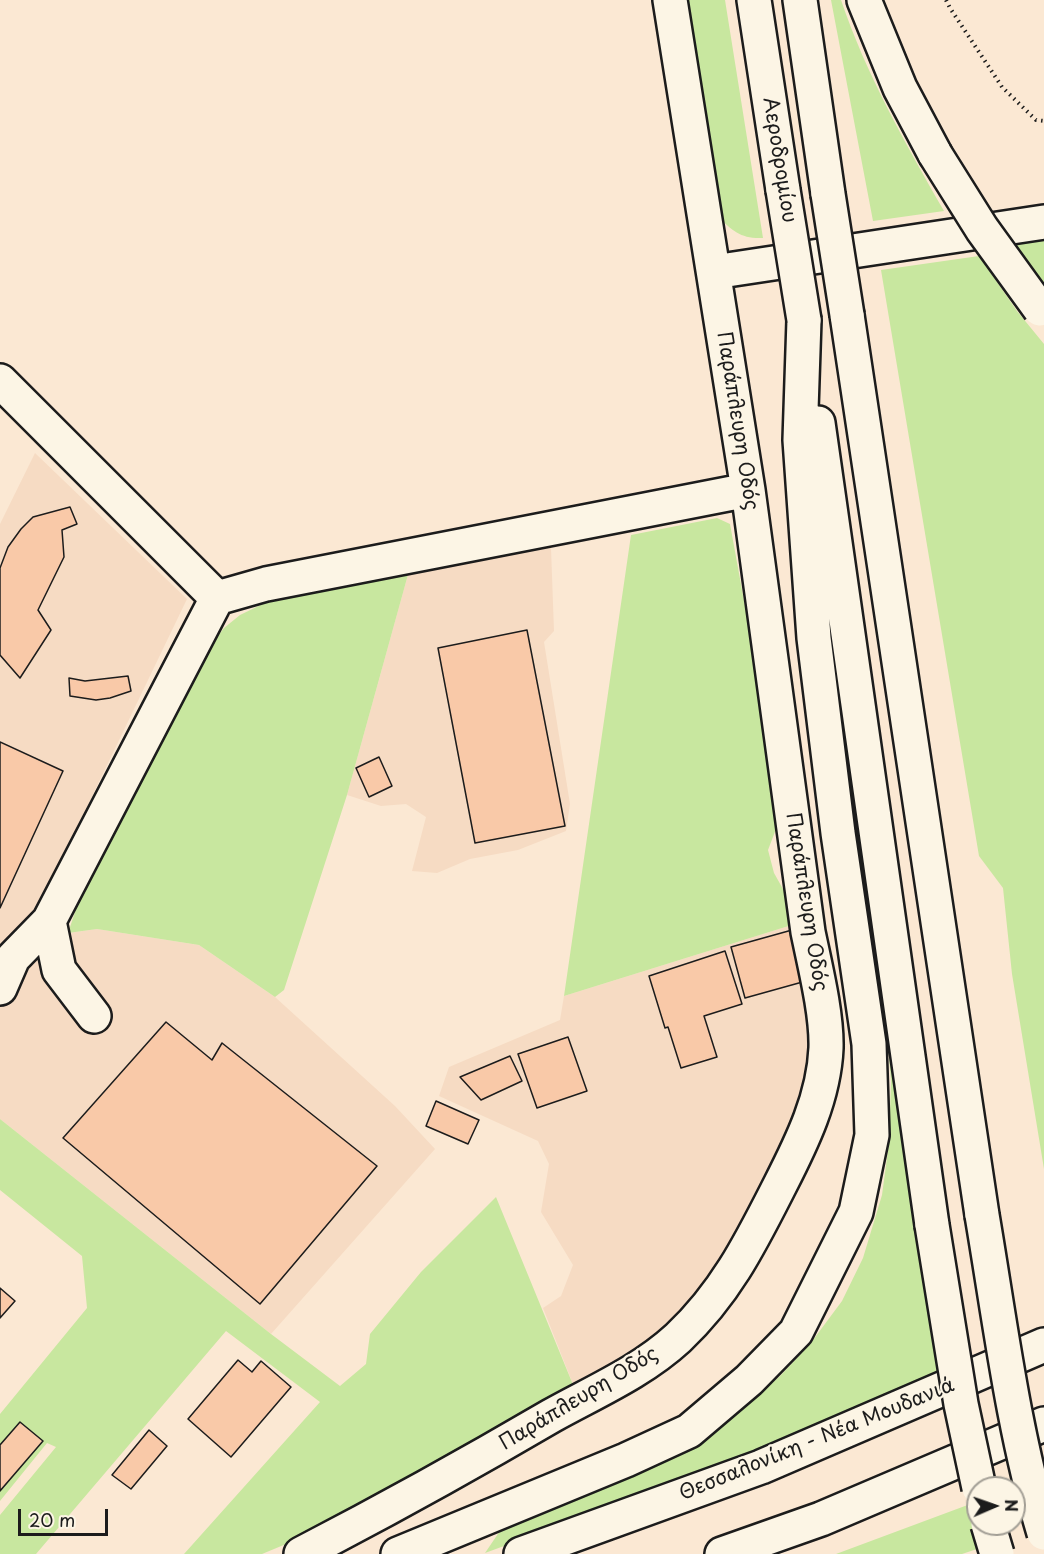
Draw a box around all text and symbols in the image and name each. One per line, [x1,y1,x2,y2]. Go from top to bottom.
street label: Αεροδρομίου [757,96,801,224]
street label: Παράπλευρη Οδός [711,330,763,512]
street label: Παράπλευρη Οδός [780,811,832,993]
street label: Παράπλευρη Οδός [496,1342,662,1456]
street label: Θεσσαλονίκη - Νέα Μουδανιά [676,1374,958,1506]
north arrow [966,1476,1026,1536]
scale bar [21,1497,111,1535]
text: N [1000,1499,1024,1512]
text: 20 m [29,1506,75,1533]

